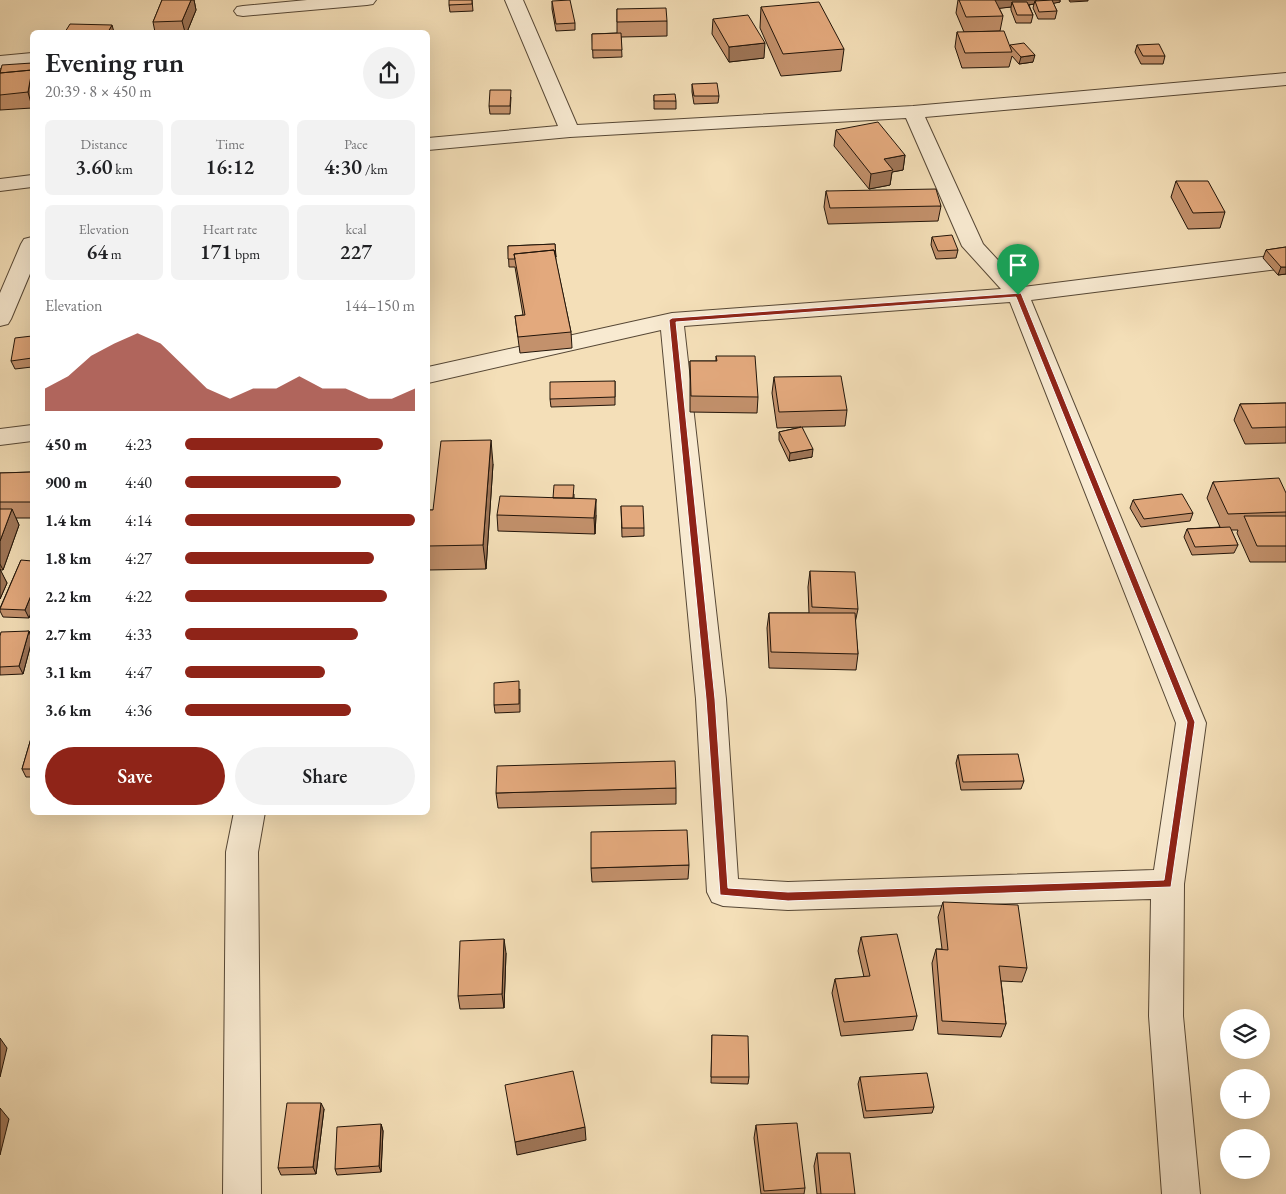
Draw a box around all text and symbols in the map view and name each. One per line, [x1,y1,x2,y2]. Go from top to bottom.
text: Evening run [45,44,184,80]
button: share [363,47,415,99]
text: 20:39 · 8 × 450 m [45,81,152,102]
text: Distance [81,135,127,153]
text: Time [215,135,245,153]
text: Pace [344,135,368,153]
text: 3.60 [75,153,113,180]
text: 16:12 [206,153,254,180]
text: 4:30 [324,153,362,180]
text: km [113,160,133,178]
text: /km [362,160,388,178]
text: Elevation [79,220,129,238]
text: Heart rate [203,220,257,238]
text: kcal [346,220,367,238]
text: 64 [86,238,108,265]
text: 171 [200,238,232,265]
text: 227 [340,238,372,265]
pin [997,244,1039,295]
text: m [108,245,122,263]
text: bpm [232,245,260,263]
icon: arrive [1004,251,1032,279]
text: Elevation [45,295,103,316]
text: 144–150 m [344,295,415,316]
text: 450 m [45,434,87,455]
text: 4:23 [125,434,152,455]
text: 900 m [45,472,87,493]
text: 4:40 [125,472,152,493]
text: 1.4 km [45,510,91,531]
text: 4:14 [125,510,152,531]
text: 1.8 km [45,548,91,569]
text: 4:27 [125,548,152,569]
text: 2.2 km [45,586,91,607]
text: 4:22 [125,586,152,607]
text: 2.7 km [45,624,91,645]
text: 4:33 [125,624,152,645]
text: 3.1 km [45,662,91,683]
text: 4:47 [125,662,152,683]
text: 3.6 km [45,700,91,721]
text: 4:36 [125,700,152,721]
button: Save [45,747,225,805]
button: Share [235,747,415,805]
map controls [1220,1009,1270,1179]
button: layers [1220,1009,1270,1059]
button: + [1220,1069,1270,1119]
button: − [1220,1129,1270,1179]

